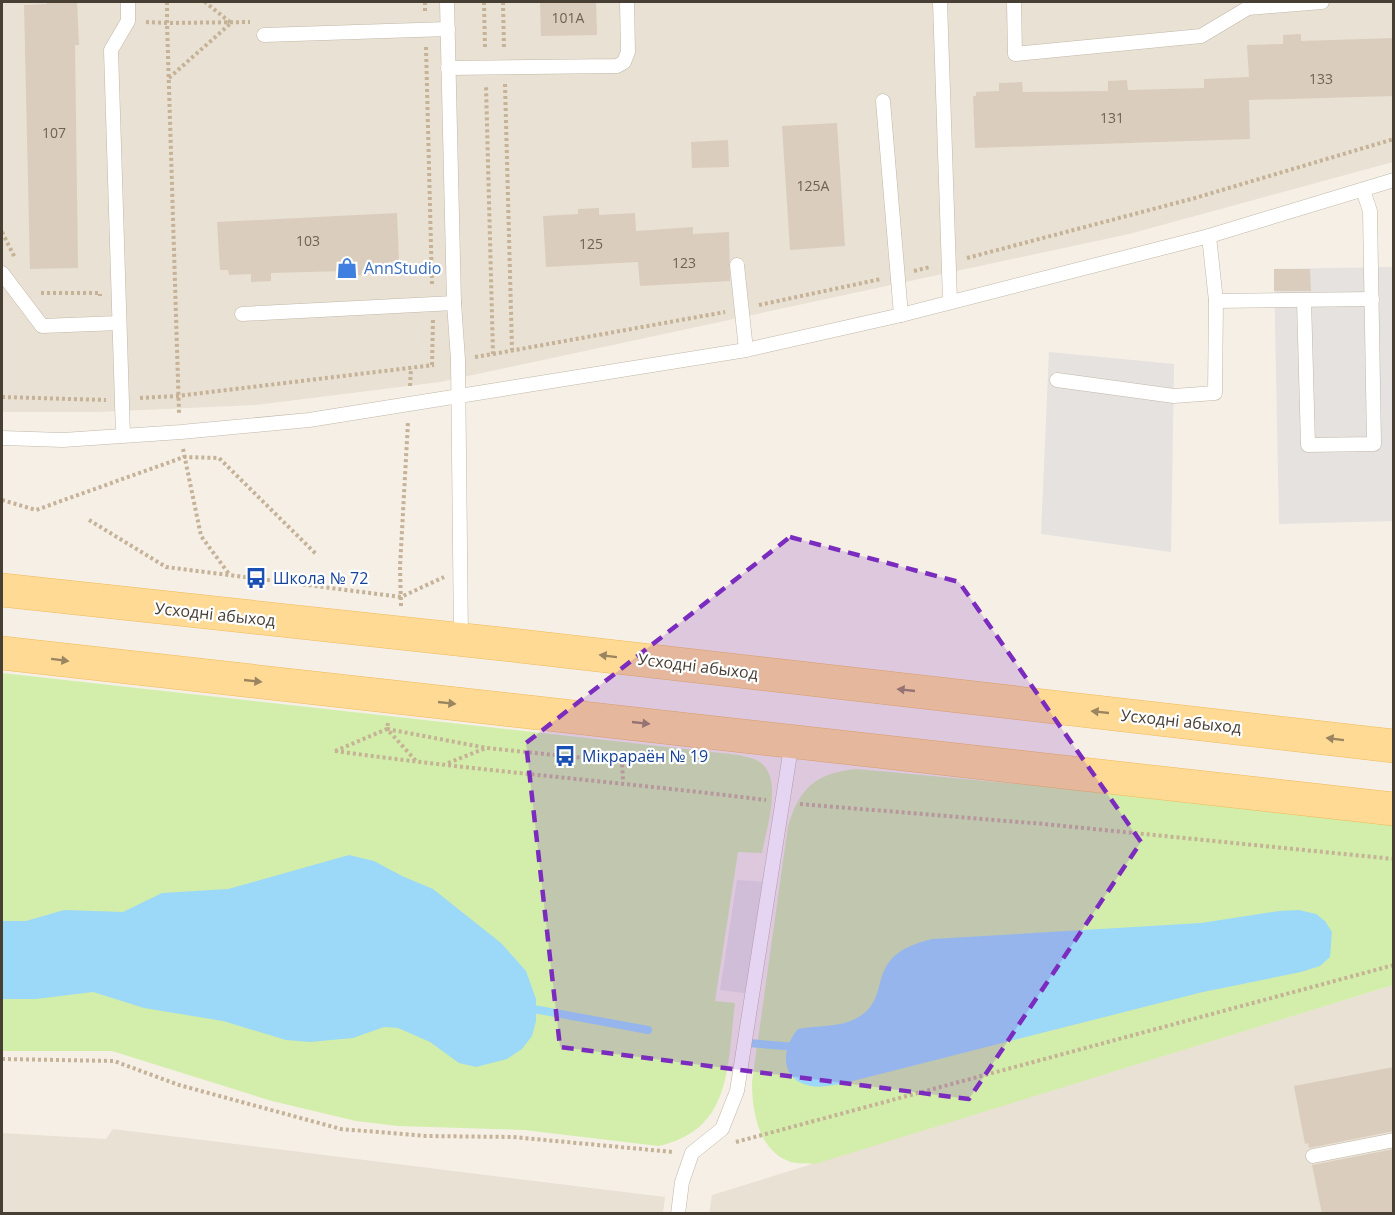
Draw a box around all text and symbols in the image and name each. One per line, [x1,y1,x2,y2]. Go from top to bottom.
house number: 101А [552,8,585,27]
house number: 133 [1309,69,1333,88]
house number: 131 [1100,108,1124,127]
house number: 107 [42,123,66,142]
house number: 125А [797,176,830,195]
house number: 103 [296,231,320,250]
house number: 125 [579,234,603,253]
house number: 123 [672,253,696,272]
shop icon: AnnStudio [335,256,359,280]
place label: AnnStudio [364,257,441,279]
bus stop icon: Школа № 72 [244,566,268,590]
place label: Школа № 72 [273,567,368,589]
street label: Усходні абыход [154,597,276,631]
street label: Усходні абыход [637,648,759,684]
one-way arrow [599,651,618,661]
one-way arrow [50,655,69,665]
one-way arrow [244,676,263,686]
one-way arrow [897,685,916,695]
one-way arrow [438,698,457,707]
street label: Усходні абыход [1120,704,1242,738]
one-way arrow [1090,707,1109,717]
one-way arrow [632,718,651,728]
one-way arrow [1326,734,1345,744]
bus stop icon: Мікрараён № 19 [553,744,577,768]
place label: Мікрараён № 19 [582,745,708,767]

